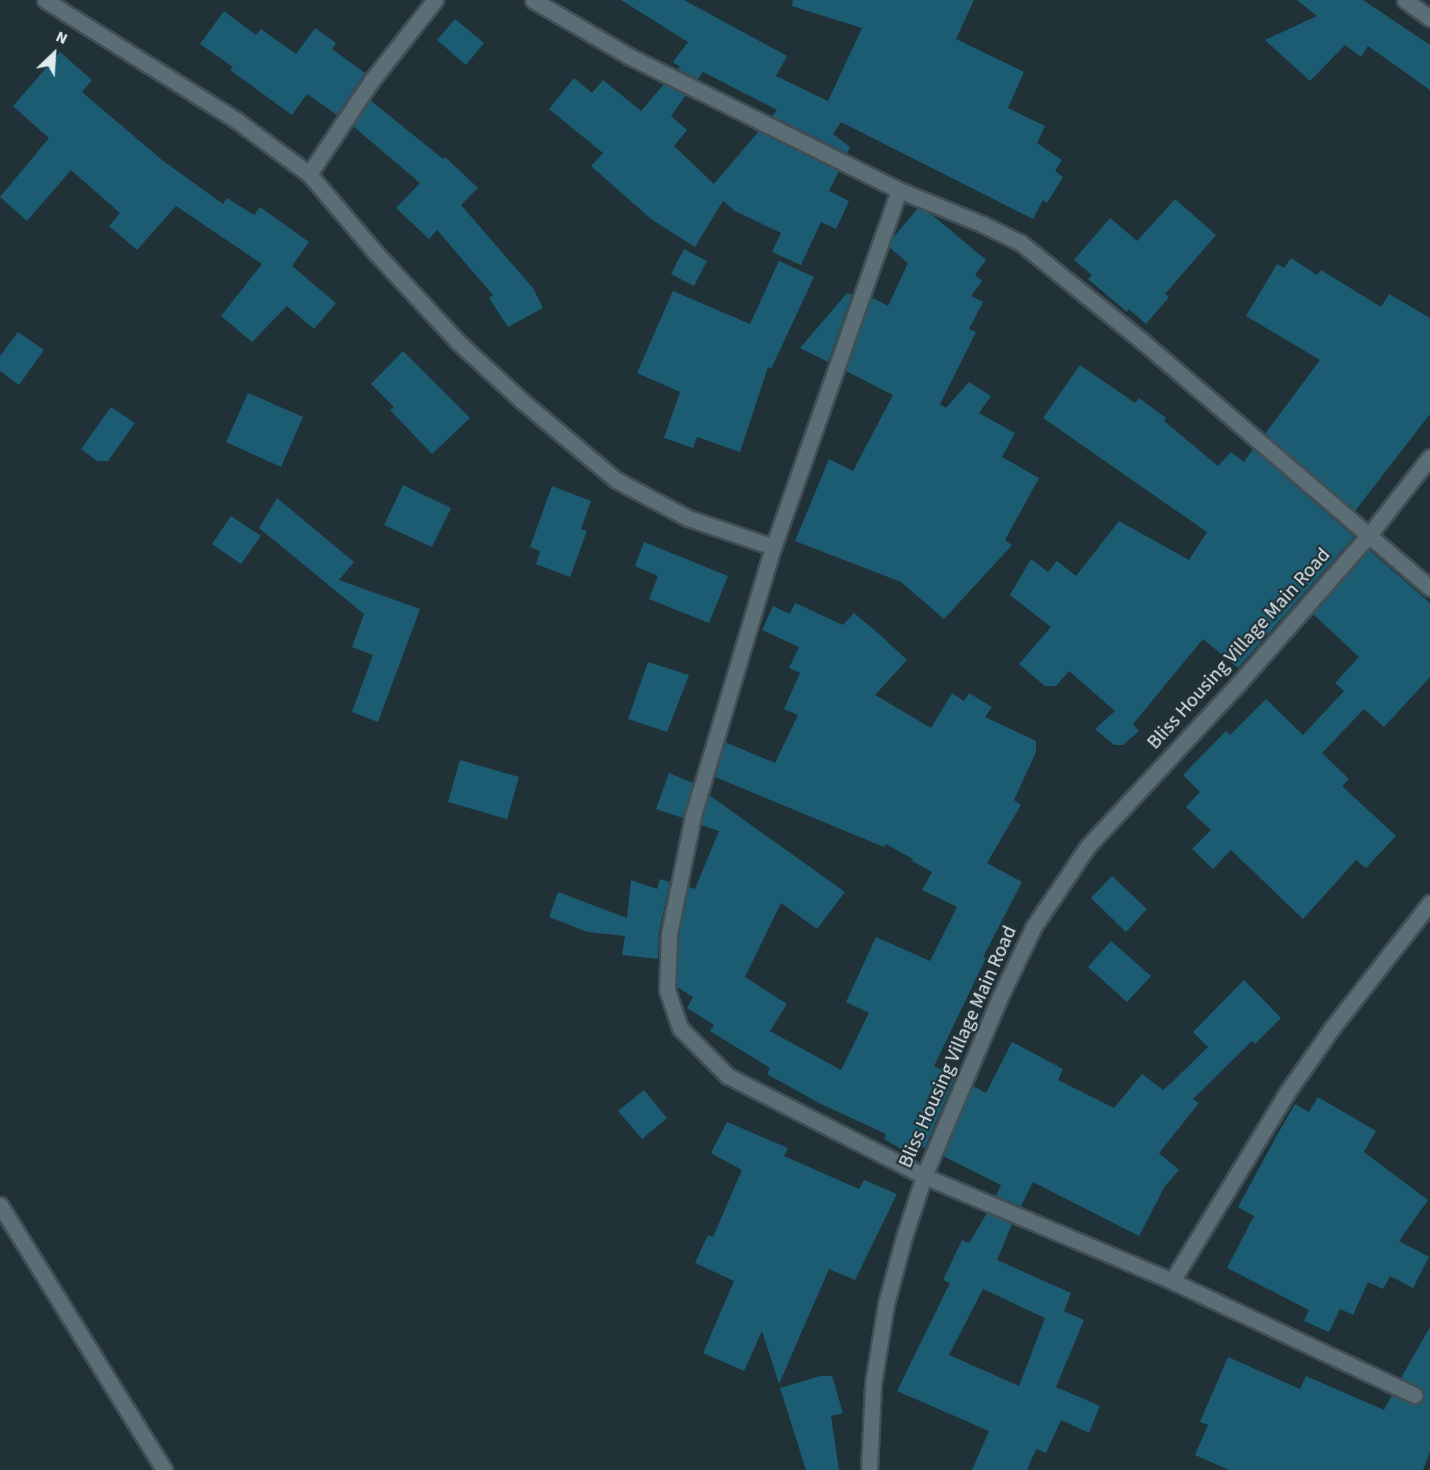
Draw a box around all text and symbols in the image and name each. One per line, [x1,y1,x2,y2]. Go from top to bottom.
north arrow [24,24,84,84]
text: N [52,25,71,50]
street label: Bliss Housing Village Main Road [1142,544,1336,754]
street label: Bliss Housing Village Main Road [894,922,1022,1172]

